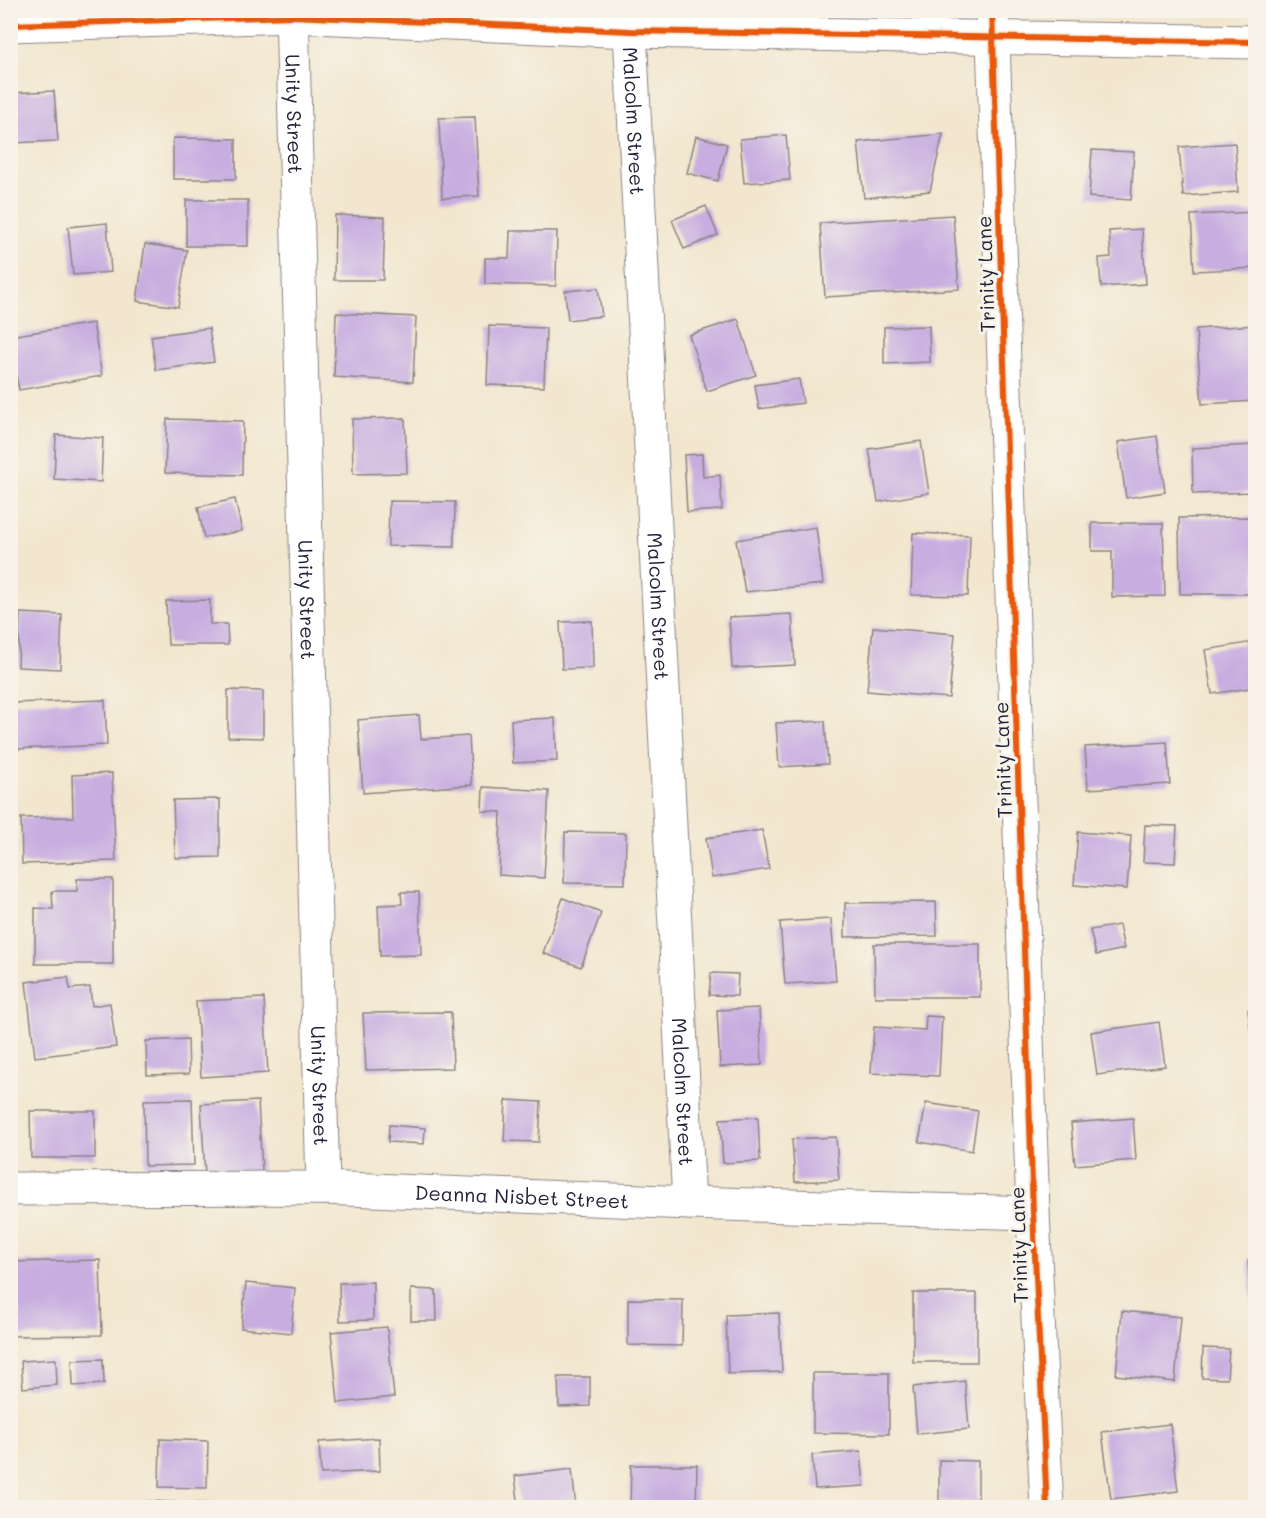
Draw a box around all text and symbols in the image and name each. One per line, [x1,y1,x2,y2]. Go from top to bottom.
street label: Malcolm Street [618,46,651,196]
street label: Unity Street [280,54,309,174]
street label: Trinity Lane [970,215,1000,333]
street label: Malcolm Street [642,532,676,681]
street label: Unity Street [293,539,322,660]
street label: Trinity Lane [987,701,1017,819]
street label: Malcolm Street [667,1017,700,1166]
street label: Unity Street [306,1025,335,1146]
street label: Deanna Nisbet Street [414,1179,629,1214]
street label: Trinity Lane [1003,1186,1033,1304]

